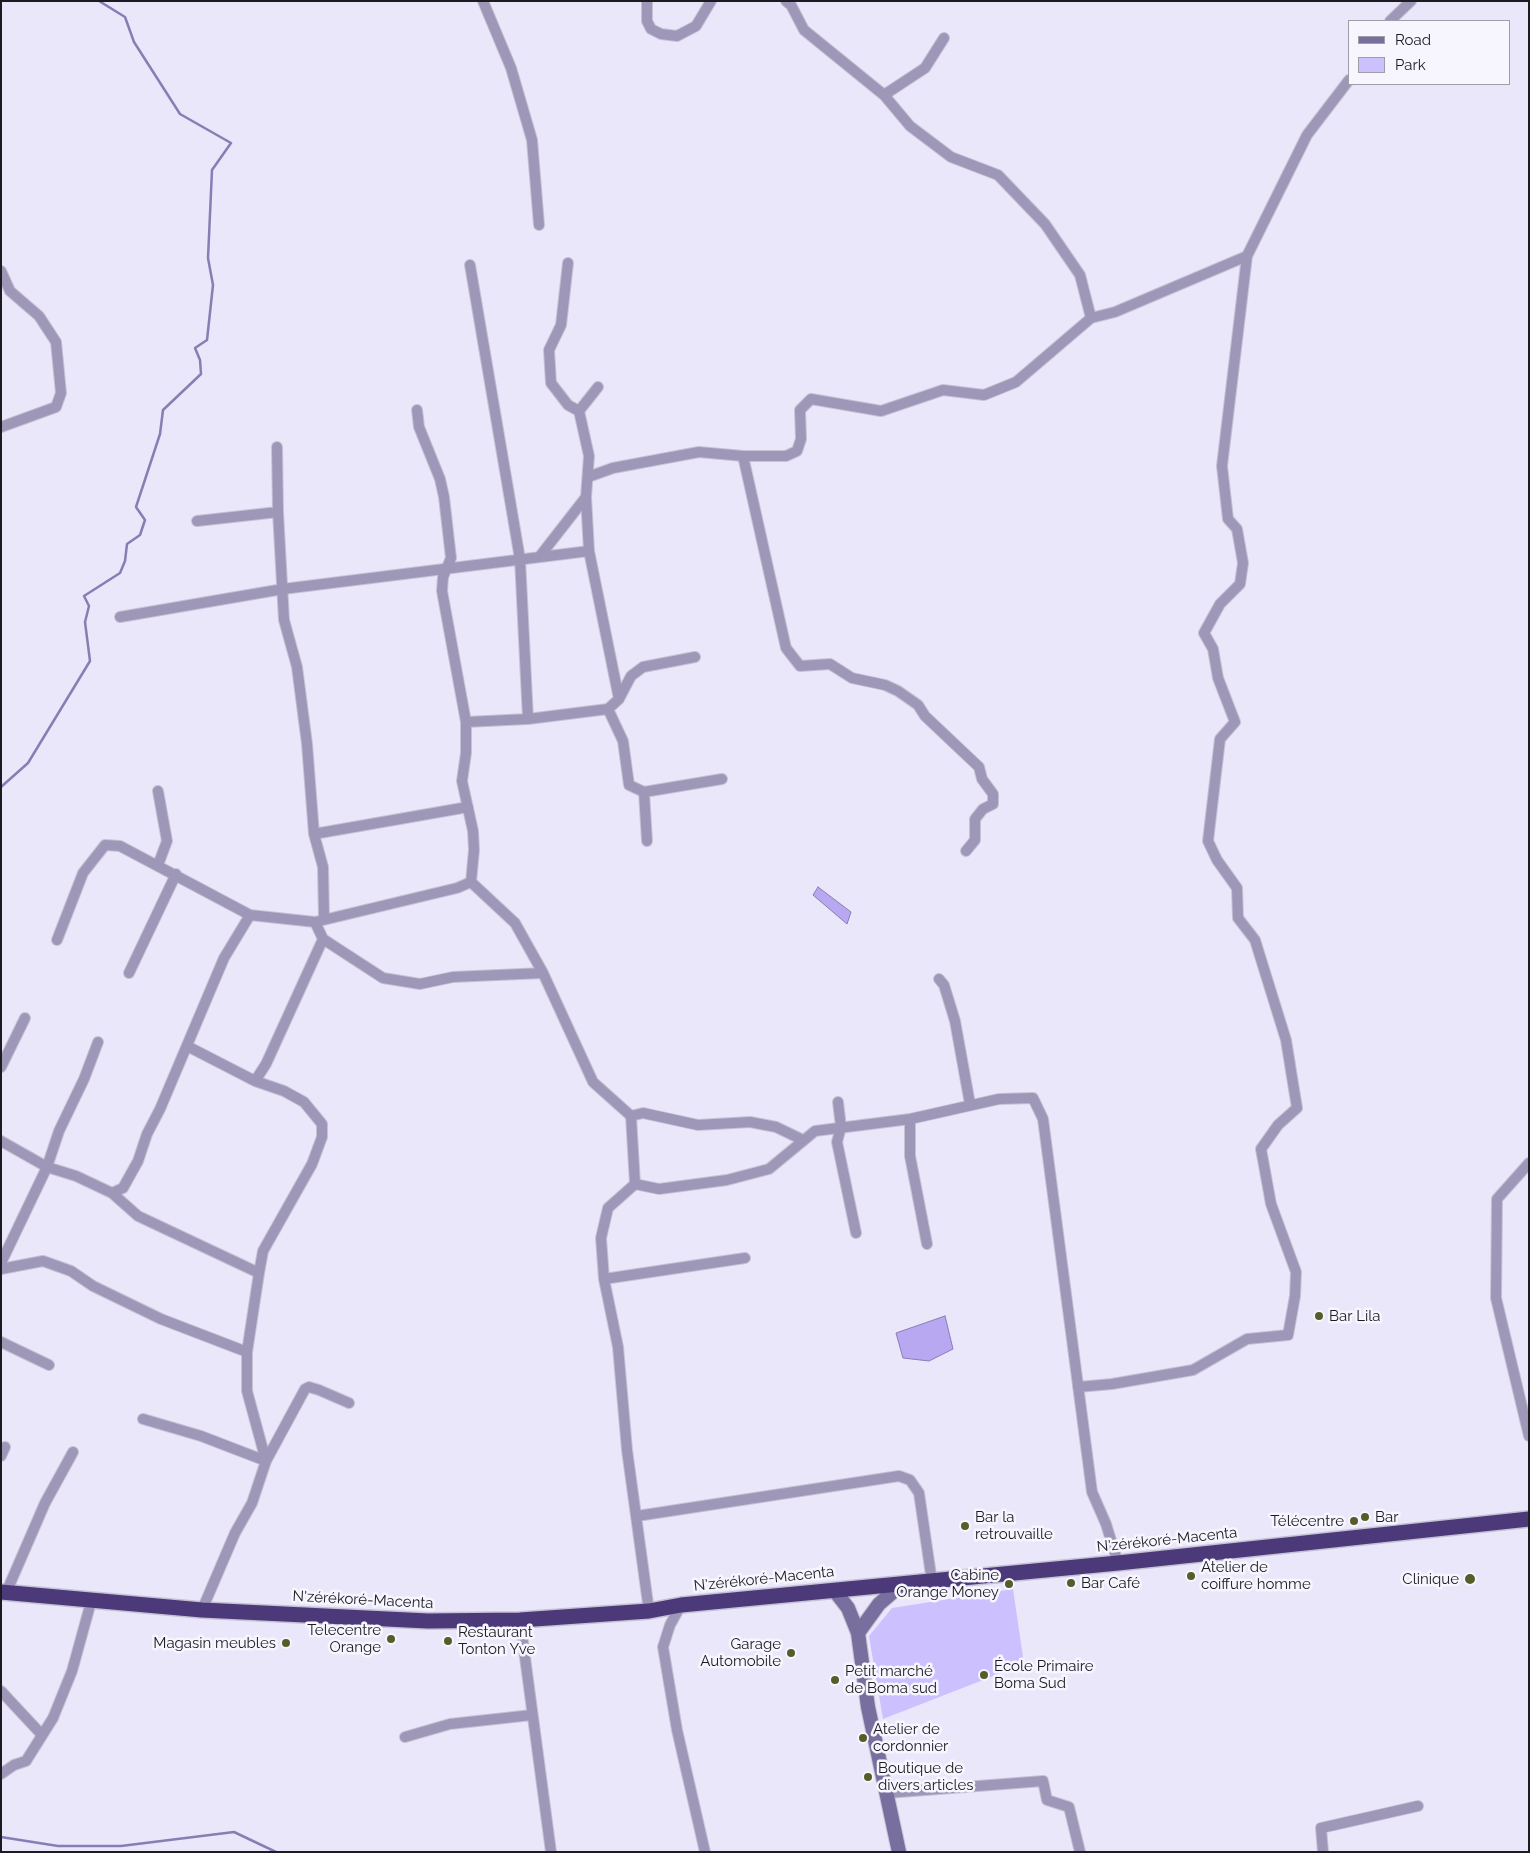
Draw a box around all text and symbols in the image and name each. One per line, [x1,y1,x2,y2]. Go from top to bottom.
legend [1348,20,1510,85]
text: Road [1395,31,1431,49]
text: Park [1395,56,1426,74]
place label: Bar Lila [1329,1307,1381,1325]
marker: Bar Lila [1313,1310,1325,1322]
place label: Bar la retrouvaille [975,1508,1053,1543]
place label: Bar [1375,1508,1398,1526]
marker: Bar [1359,1511,1371,1523]
place label: Télécentre [1270,1512,1344,1530]
marker: Télécentre [1348,1515,1360,1527]
marker: Bar la retrouvaille [959,1520,971,1532]
street label: N'zérékoré-Macenta [1096,1524,1238,1556]
place label: Atelier de coiffure homme [1201,1558,1311,1593]
street label: N'zérékoré-Macenta [693,1563,835,1595]
place label: Cabine Orange Money [896,1566,999,1601]
marker: Atelier de coiffure homme [1185,1570,1197,1582]
place label: Clinique [1402,1570,1459,1588]
marker: Clinique [1463,1572,1477,1586]
place label: Bar Café [1081,1574,1140,1592]
marker: Bar Café [1065,1577,1077,1589]
marker: Cabine Orange Money [1003,1578,1015,1590]
street label: N'zérékoré-Macenta [292,1587,434,1613]
place label: Telecentre Orange [307,1621,381,1656]
place label: Restaurant Tonton Yve [458,1623,535,1658]
marker: Telecentre Orange [385,1633,397,1645]
place label: Magasin meubles [153,1634,276,1652]
marker: Restaurant Tonton Yve [442,1635,454,1647]
place label: Garage Automobile [700,1635,781,1670]
marker: Magasin meubles [280,1637,292,1649]
marker: Garage Automobile [785,1647,797,1659]
place label: École Primaire Boma Sud [994,1657,1094,1692]
place label: Petit marché de Boma sud [845,1662,937,1697]
marker: École Primaire Boma Sud [978,1669,990,1681]
marker: Petit marché de Boma sud [829,1674,841,1686]
place label: Atelier de cordonnier [873,1720,948,1755]
marker: Atelier de cordonnier [857,1732,869,1744]
place label: Boutique de divers articles [878,1759,974,1794]
marker: Boutique de divers articles [862,1771,874,1783]

